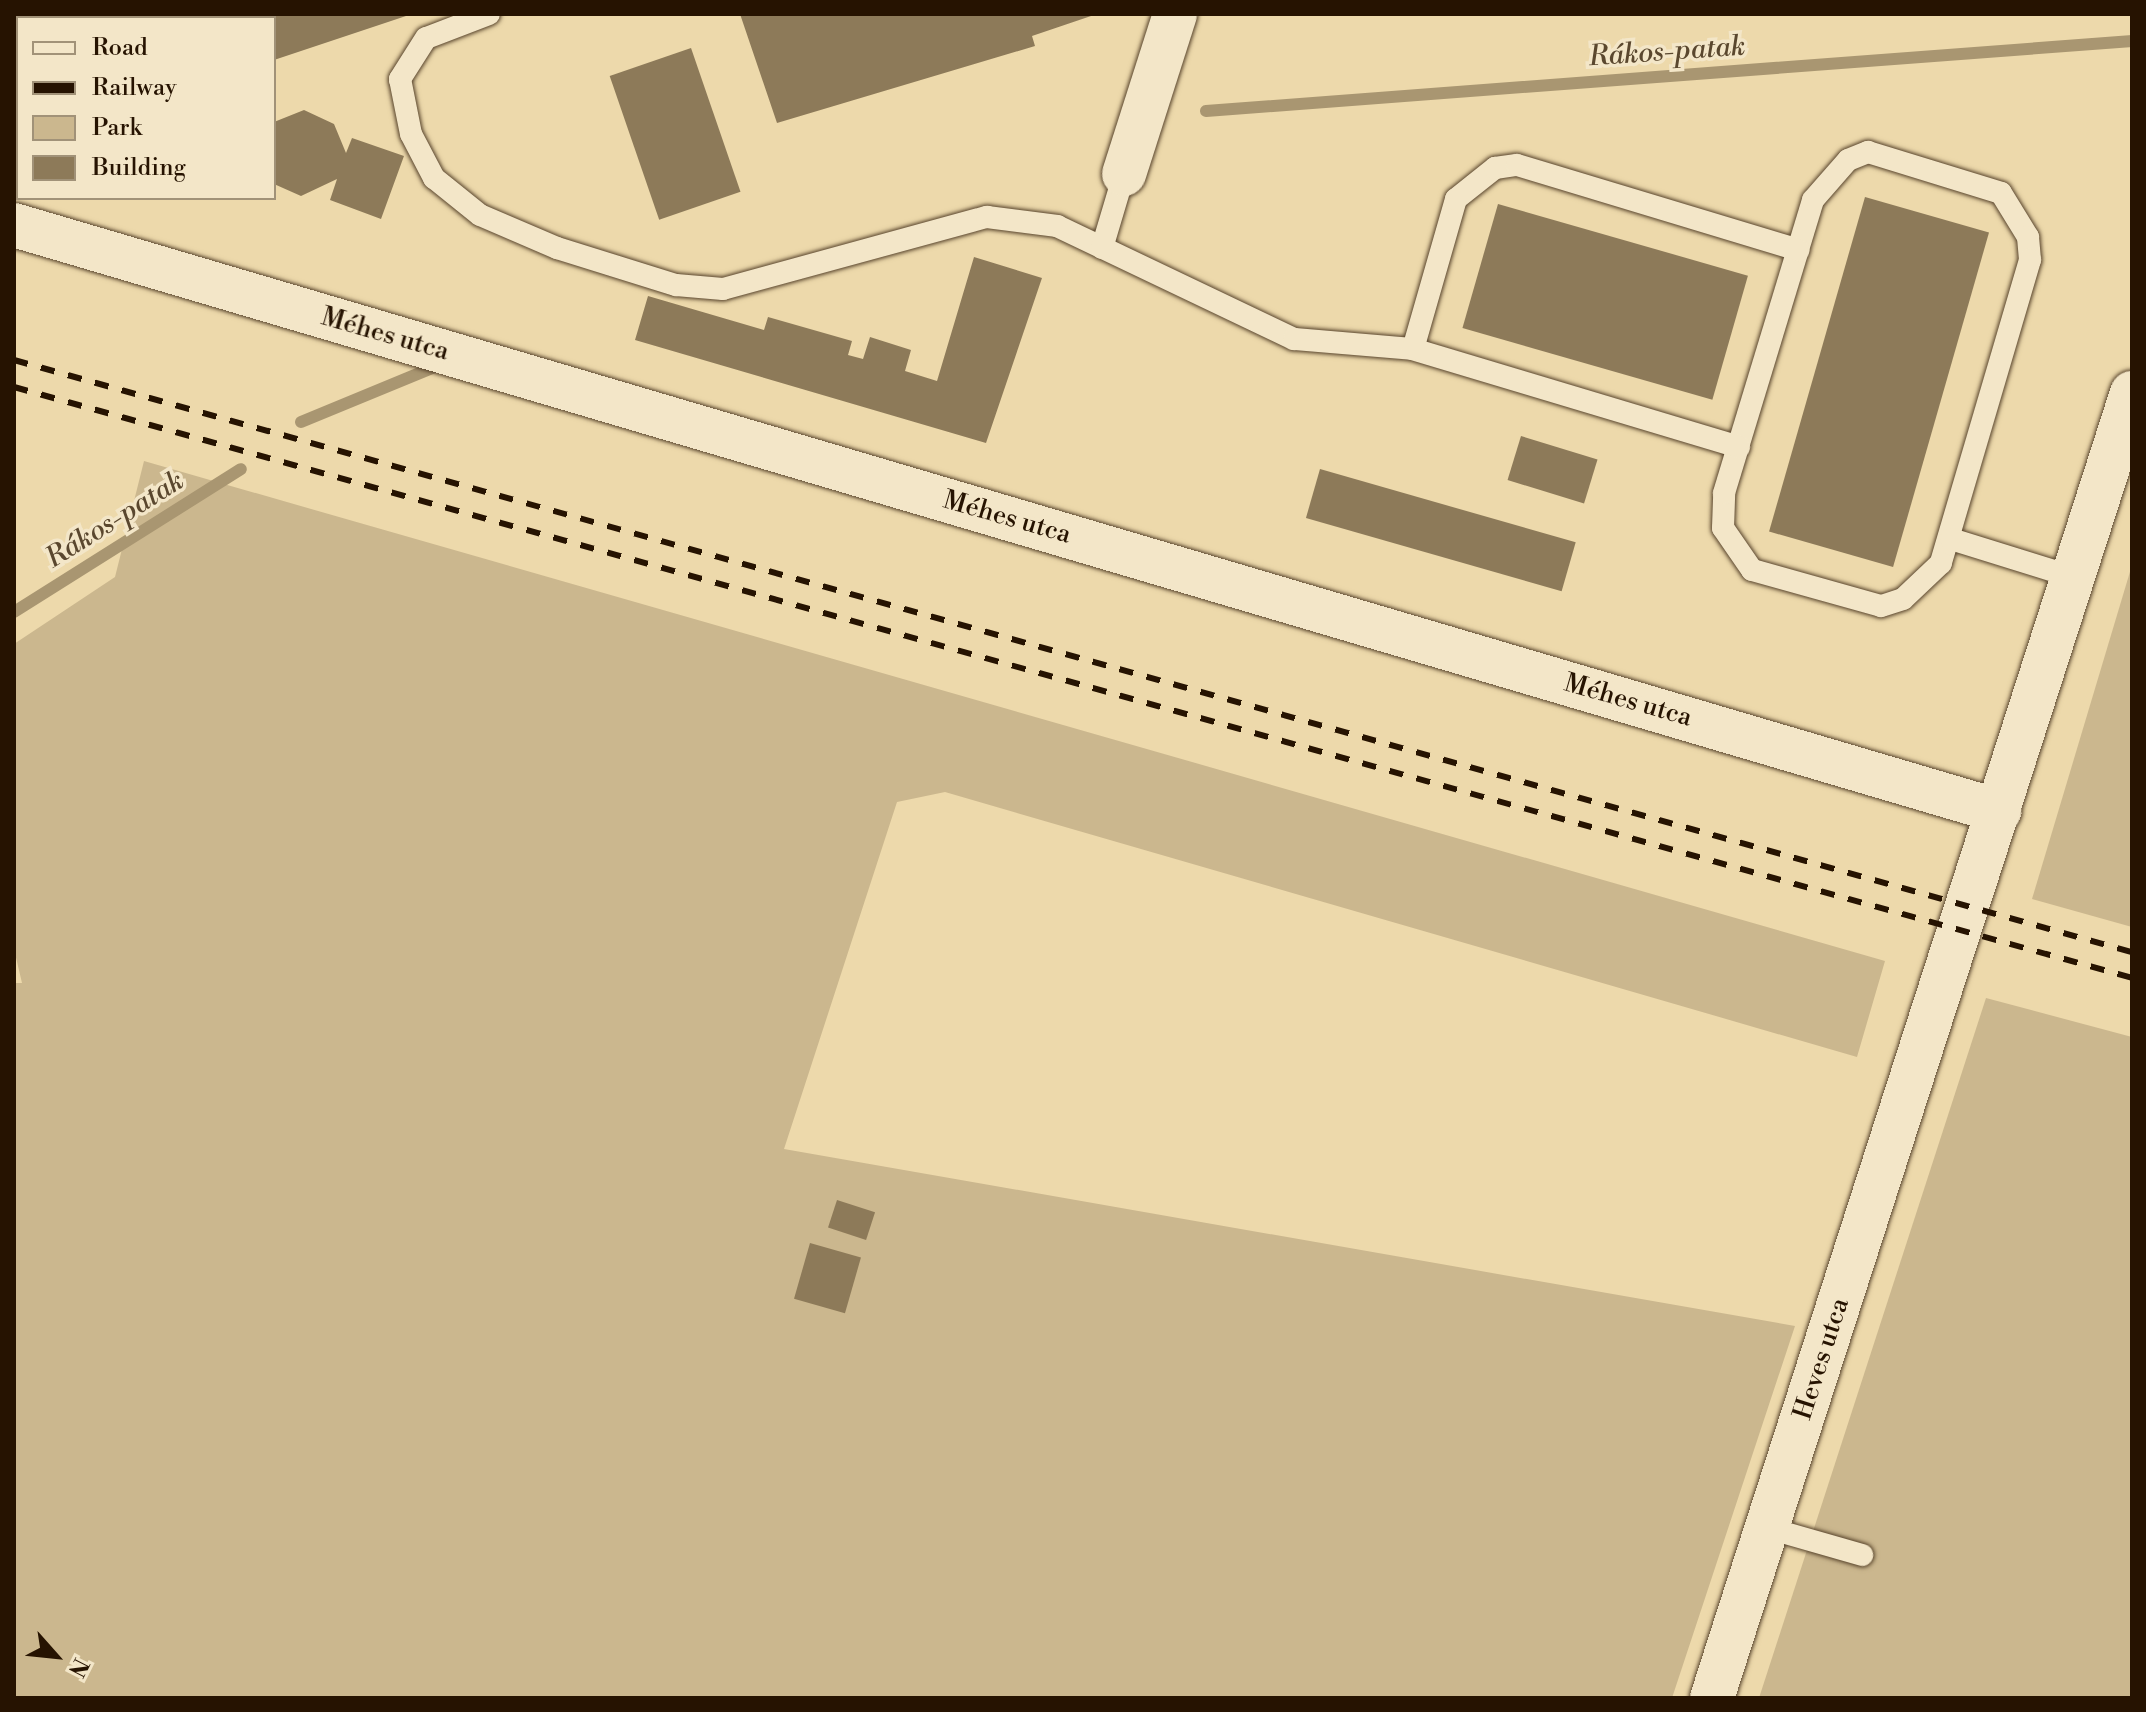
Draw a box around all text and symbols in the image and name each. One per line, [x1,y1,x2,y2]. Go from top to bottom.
legend [16,16,276,200]
water label: Rákos-patak [1588,30,1746,74]
text: Road [92,33,148,63]
text: Railway [92,73,177,103]
text: Park [92,113,142,143]
text: Building [92,153,186,183]
street label: Méhes utca [318,302,452,368]
water label: Rákos-patak [40,464,190,576]
street label: Méhes utca [940,485,1074,551]
street label: Méhes utca [1561,668,1695,734]
street label: Heves utca [1788,1294,1856,1424]
north arrow [16,1616,96,1696]
text: N [62,1653,94,1681]

